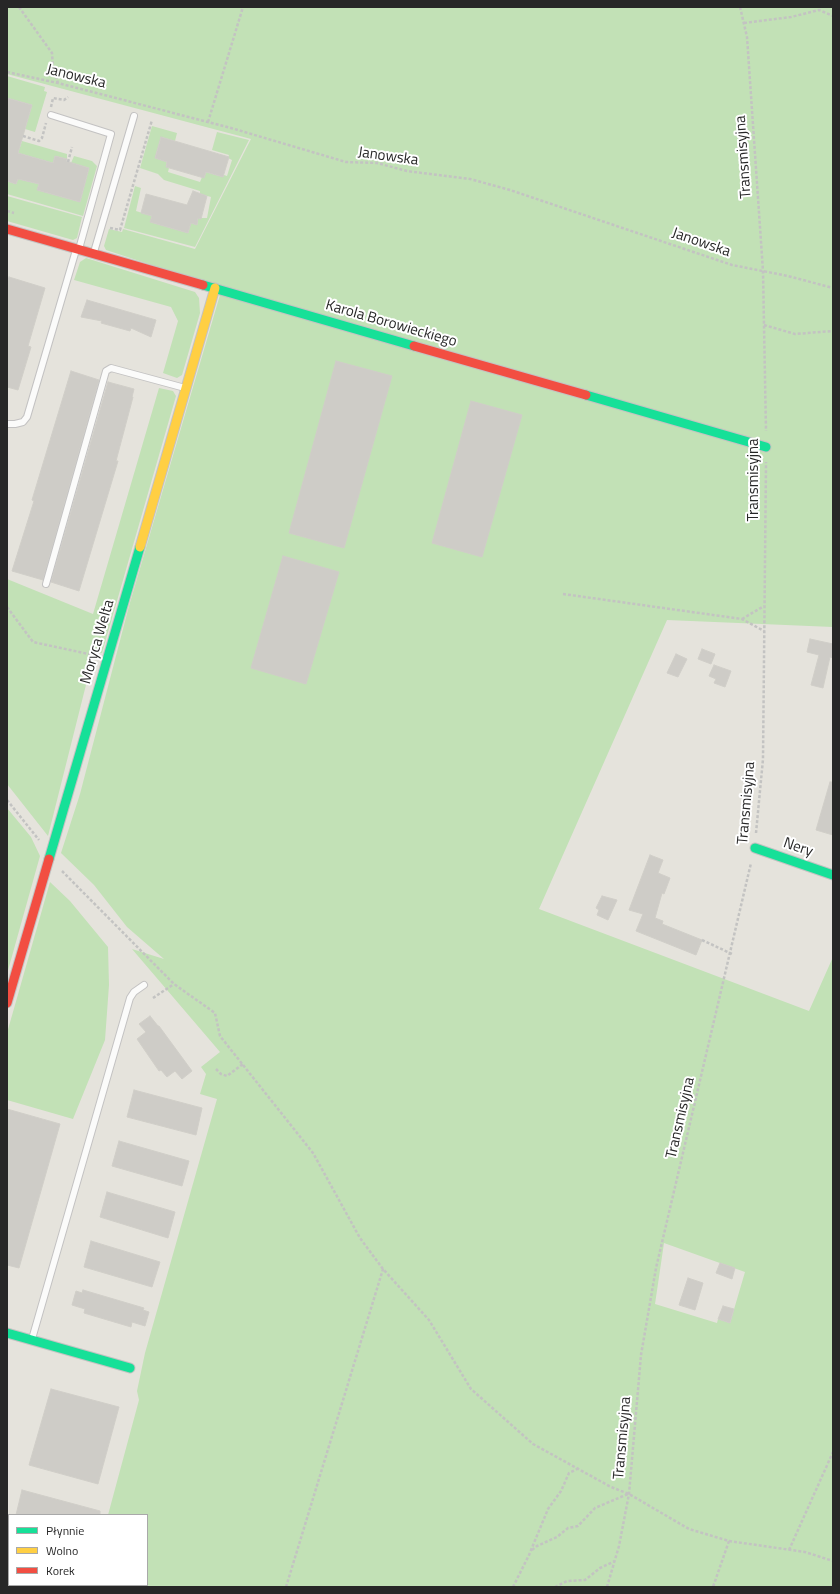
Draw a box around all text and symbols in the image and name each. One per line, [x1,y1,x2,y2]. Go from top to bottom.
street label: Janowska [44,61,108,93]
street label: Transmisyjna [732,115,756,199]
street label: Janowska [357,144,419,170]
street label: Janowska [669,225,733,261]
street label: Karola Borowieckiego [323,297,459,351]
street label: Transmisyjna [745,438,763,522]
street label: Moryca Welta [77,598,119,686]
street label: Transmisyjna [734,761,760,845]
street label: Nery [781,835,815,861]
street label: Transmisyjna [663,1075,699,1161]
street label: Transmisyjna [610,1396,636,1480]
legend [8,1514,148,1586]
text: Płynnie [46,1521,84,1540]
text: Wolno [46,1541,78,1560]
text: Korek [46,1561,75,1580]

